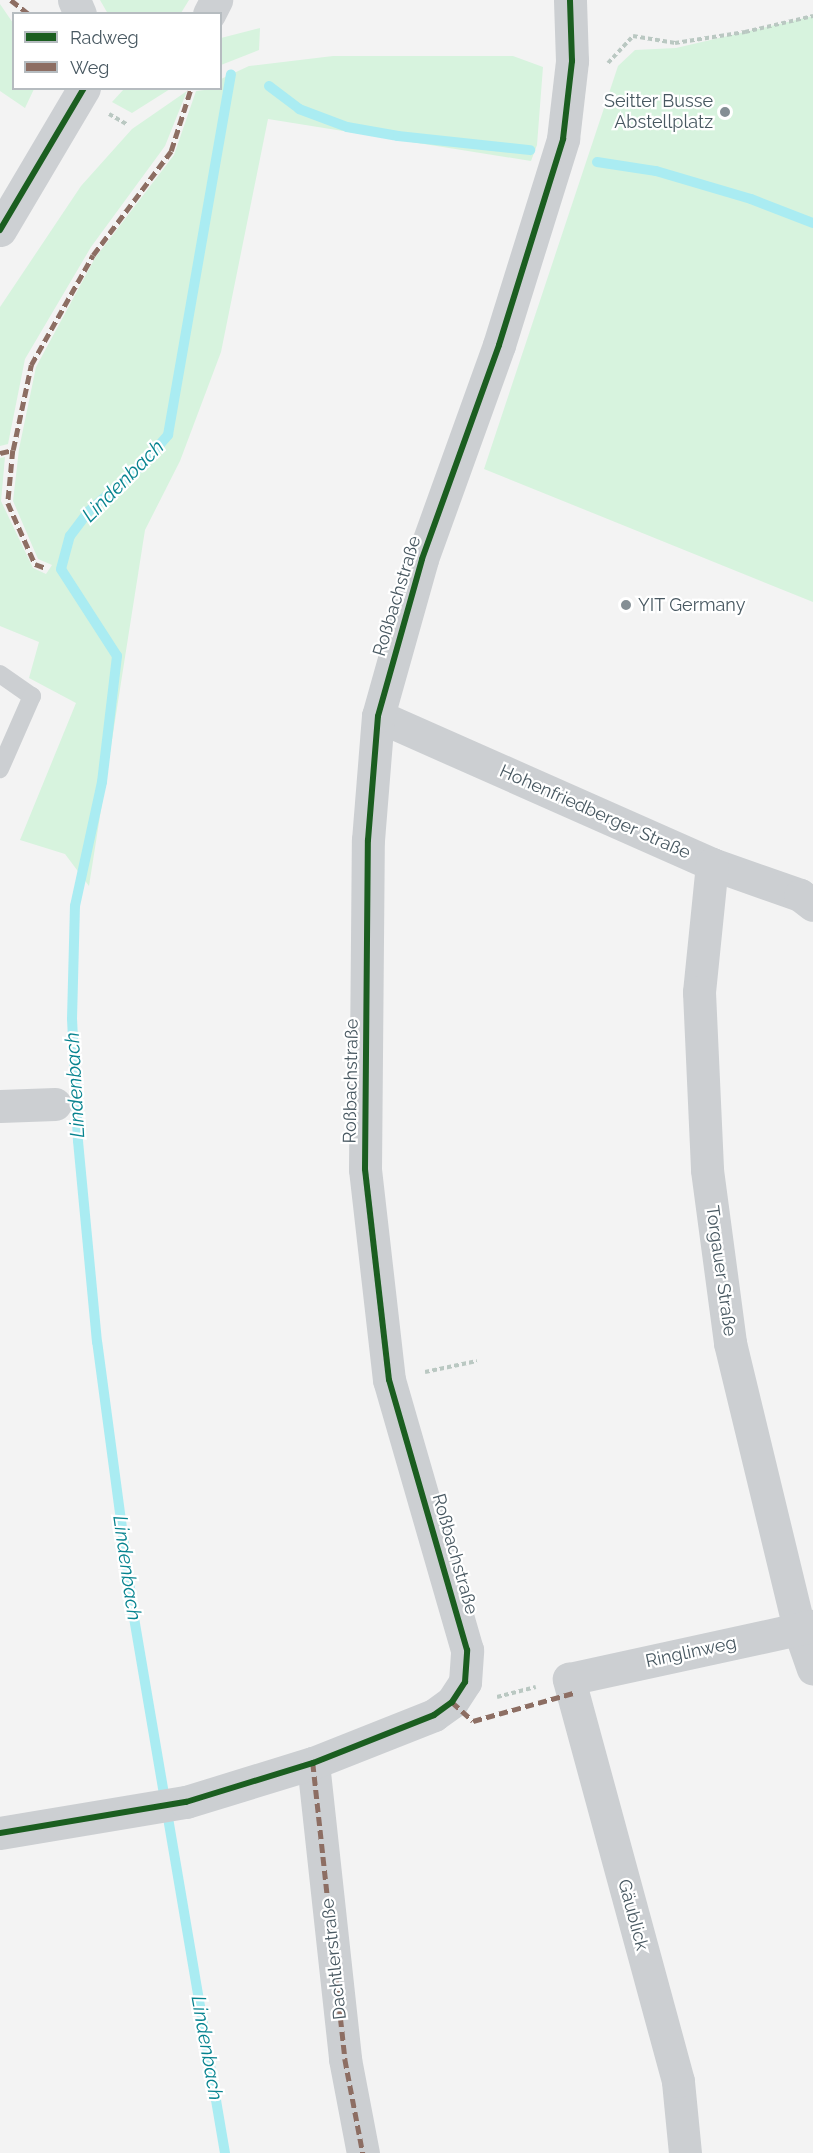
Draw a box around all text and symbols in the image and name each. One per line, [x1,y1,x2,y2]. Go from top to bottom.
legend [12,12,222,90]
text: Radweg [70,27,139,48]
text: Weg [70,57,109,78]
place label: Seitter Busse Abstellplatz [604,91,713,134]
marker: Seitter Busse Abstellplatz [718,105,732,119]
water label: Lindenbach [77,435,169,527]
street label: Roßbachstraße [368,533,426,659]
place label: YIT Germany [638,594,746,616]
marker: YIT Germany [619,598,633,612]
street label: Hohenfriedberger Straße [496,760,694,864]
street label: Roßbachstraße [339,1018,363,1144]
water label: Lindenbach [60,1031,90,1139]
street label: Torgauer Straße [701,1204,741,1338]
street label: Roßbachstraße [427,1491,483,1617]
water label: Lindenbach [108,1514,146,1622]
street label: Ringlinweg [644,1632,738,1672]
street label: Gäublick [613,1877,653,1953]
street label: Dachtlerstraße [317,1897,351,2021]
water label: Lindenbach [186,1994,228,2102]

